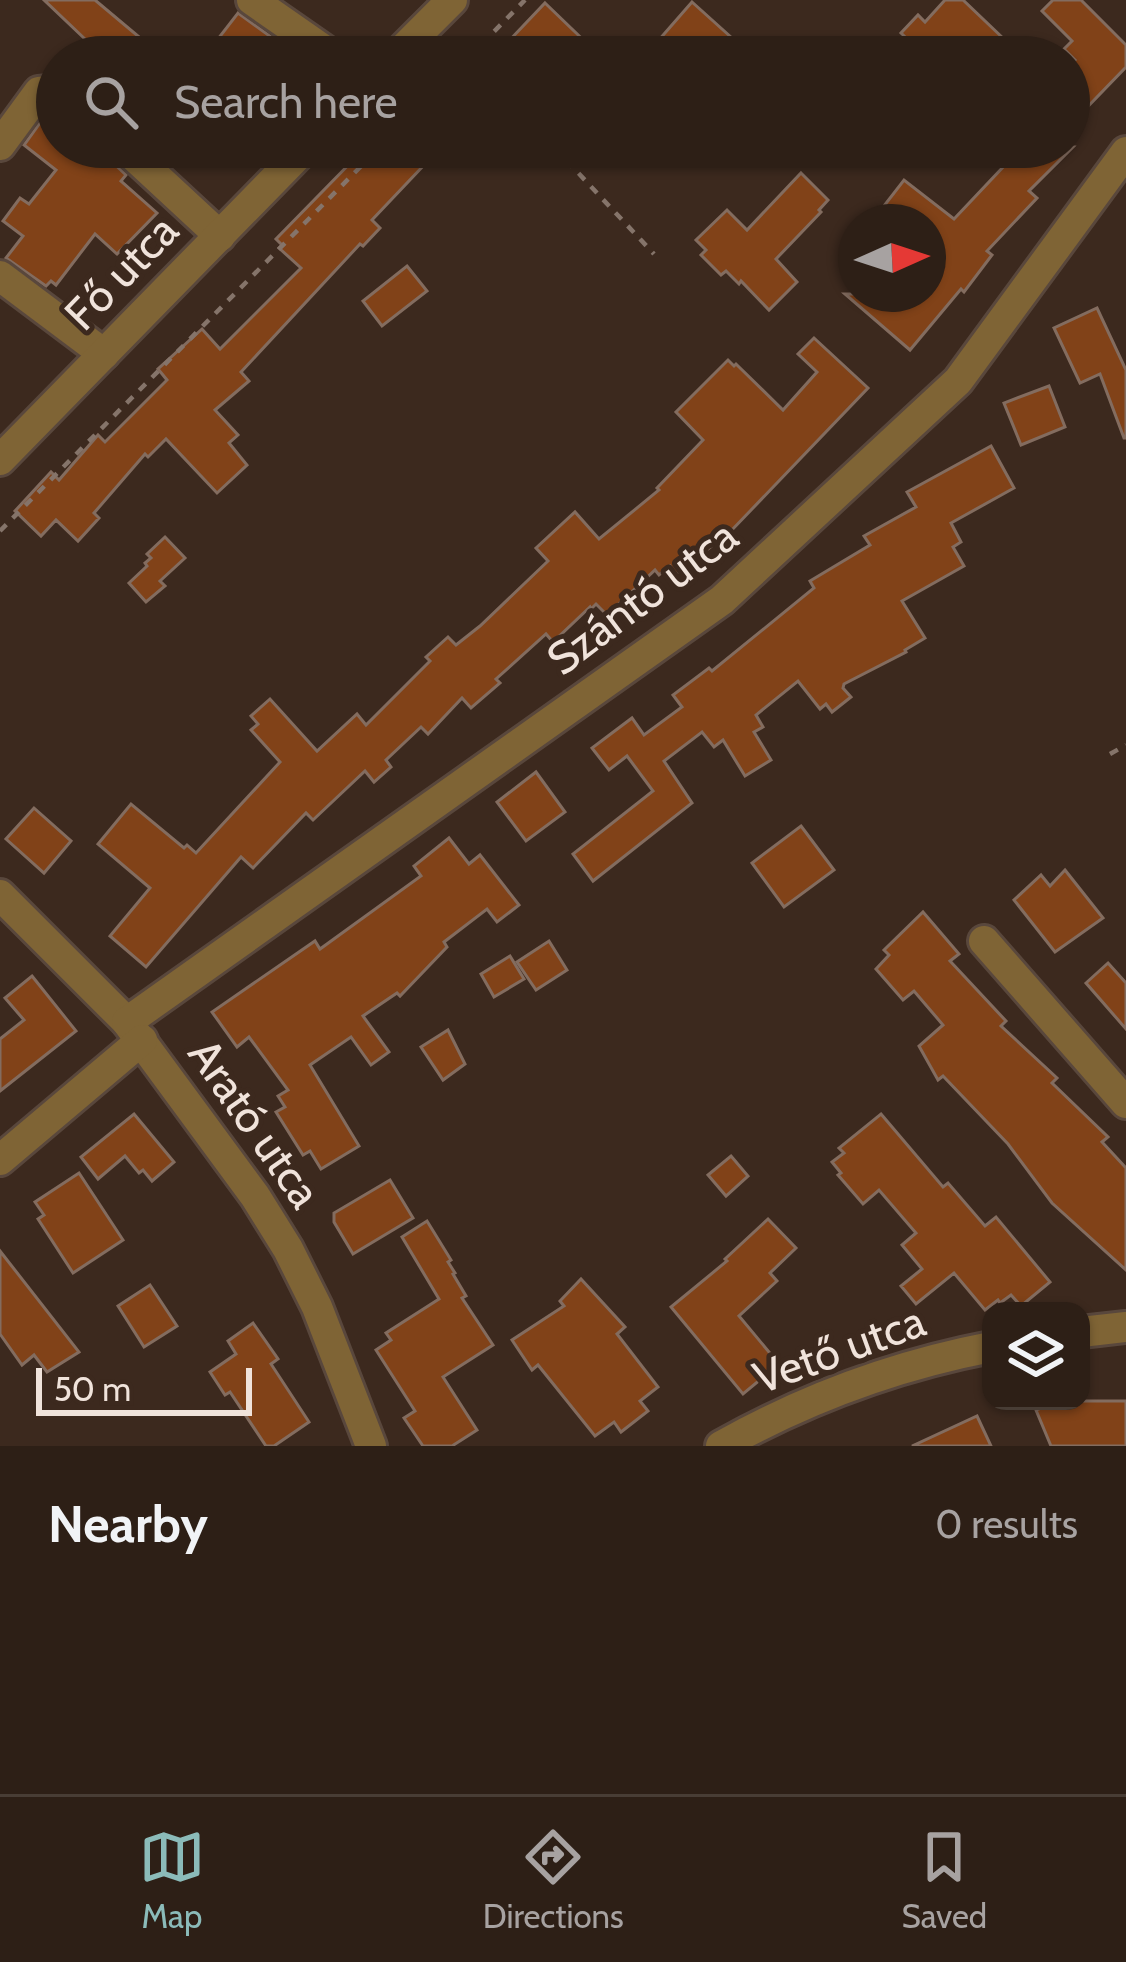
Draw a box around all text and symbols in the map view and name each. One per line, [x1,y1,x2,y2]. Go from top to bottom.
search box [36,36,1090,168]
icon: search [78,69,144,135]
text: Search here [174,75,398,129]
street label: Fő utca [53,203,189,341]
north arrow [838,204,946,312]
street label: Szántó utca [536,508,748,686]
street label: Arató utca [177,1028,333,1218]
street label: Vető utca [746,1293,932,1405]
map controls [982,1302,1090,1410]
button: layers [982,1302,1090,1410]
scale bar [36,1362,252,1415]
text: 50 m [54,1369,131,1409]
text: Nearby [48,1493,208,1555]
text: 0 results [935,1500,1078,1548]
tab: Map [139,1824,205,1936]
tab: Directions [483,1824,624,1936]
tab: Saved [901,1824,987,1936]

